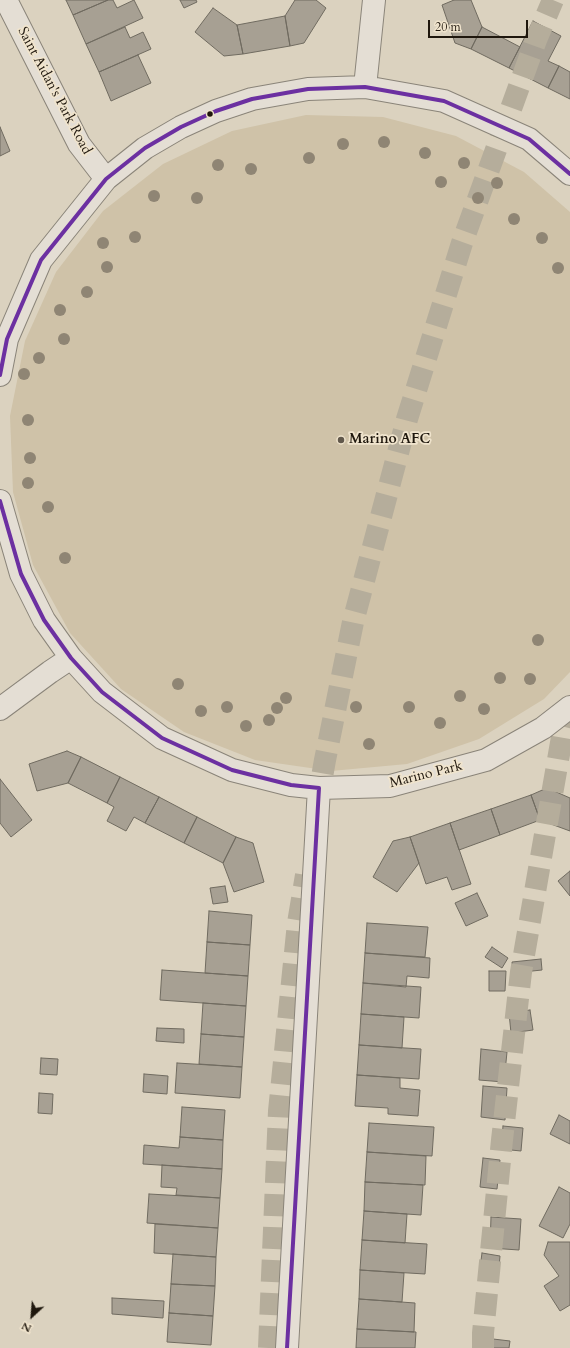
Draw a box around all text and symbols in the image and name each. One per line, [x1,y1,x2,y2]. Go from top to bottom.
scale bar [430,12,530,38]
text: 20 m [435,19,461,35]
street label: Saint Aidan's Park Road [13,25,95,157]
unlabelled marker [205,109,215,119]
place label: Marino AFC [349,432,430,448]
marker: Marino AFC [336,435,346,445]
street label: Marino Park [388,758,464,792]
north arrow [12,1296,52,1336]
text: N [19,1318,34,1336]

